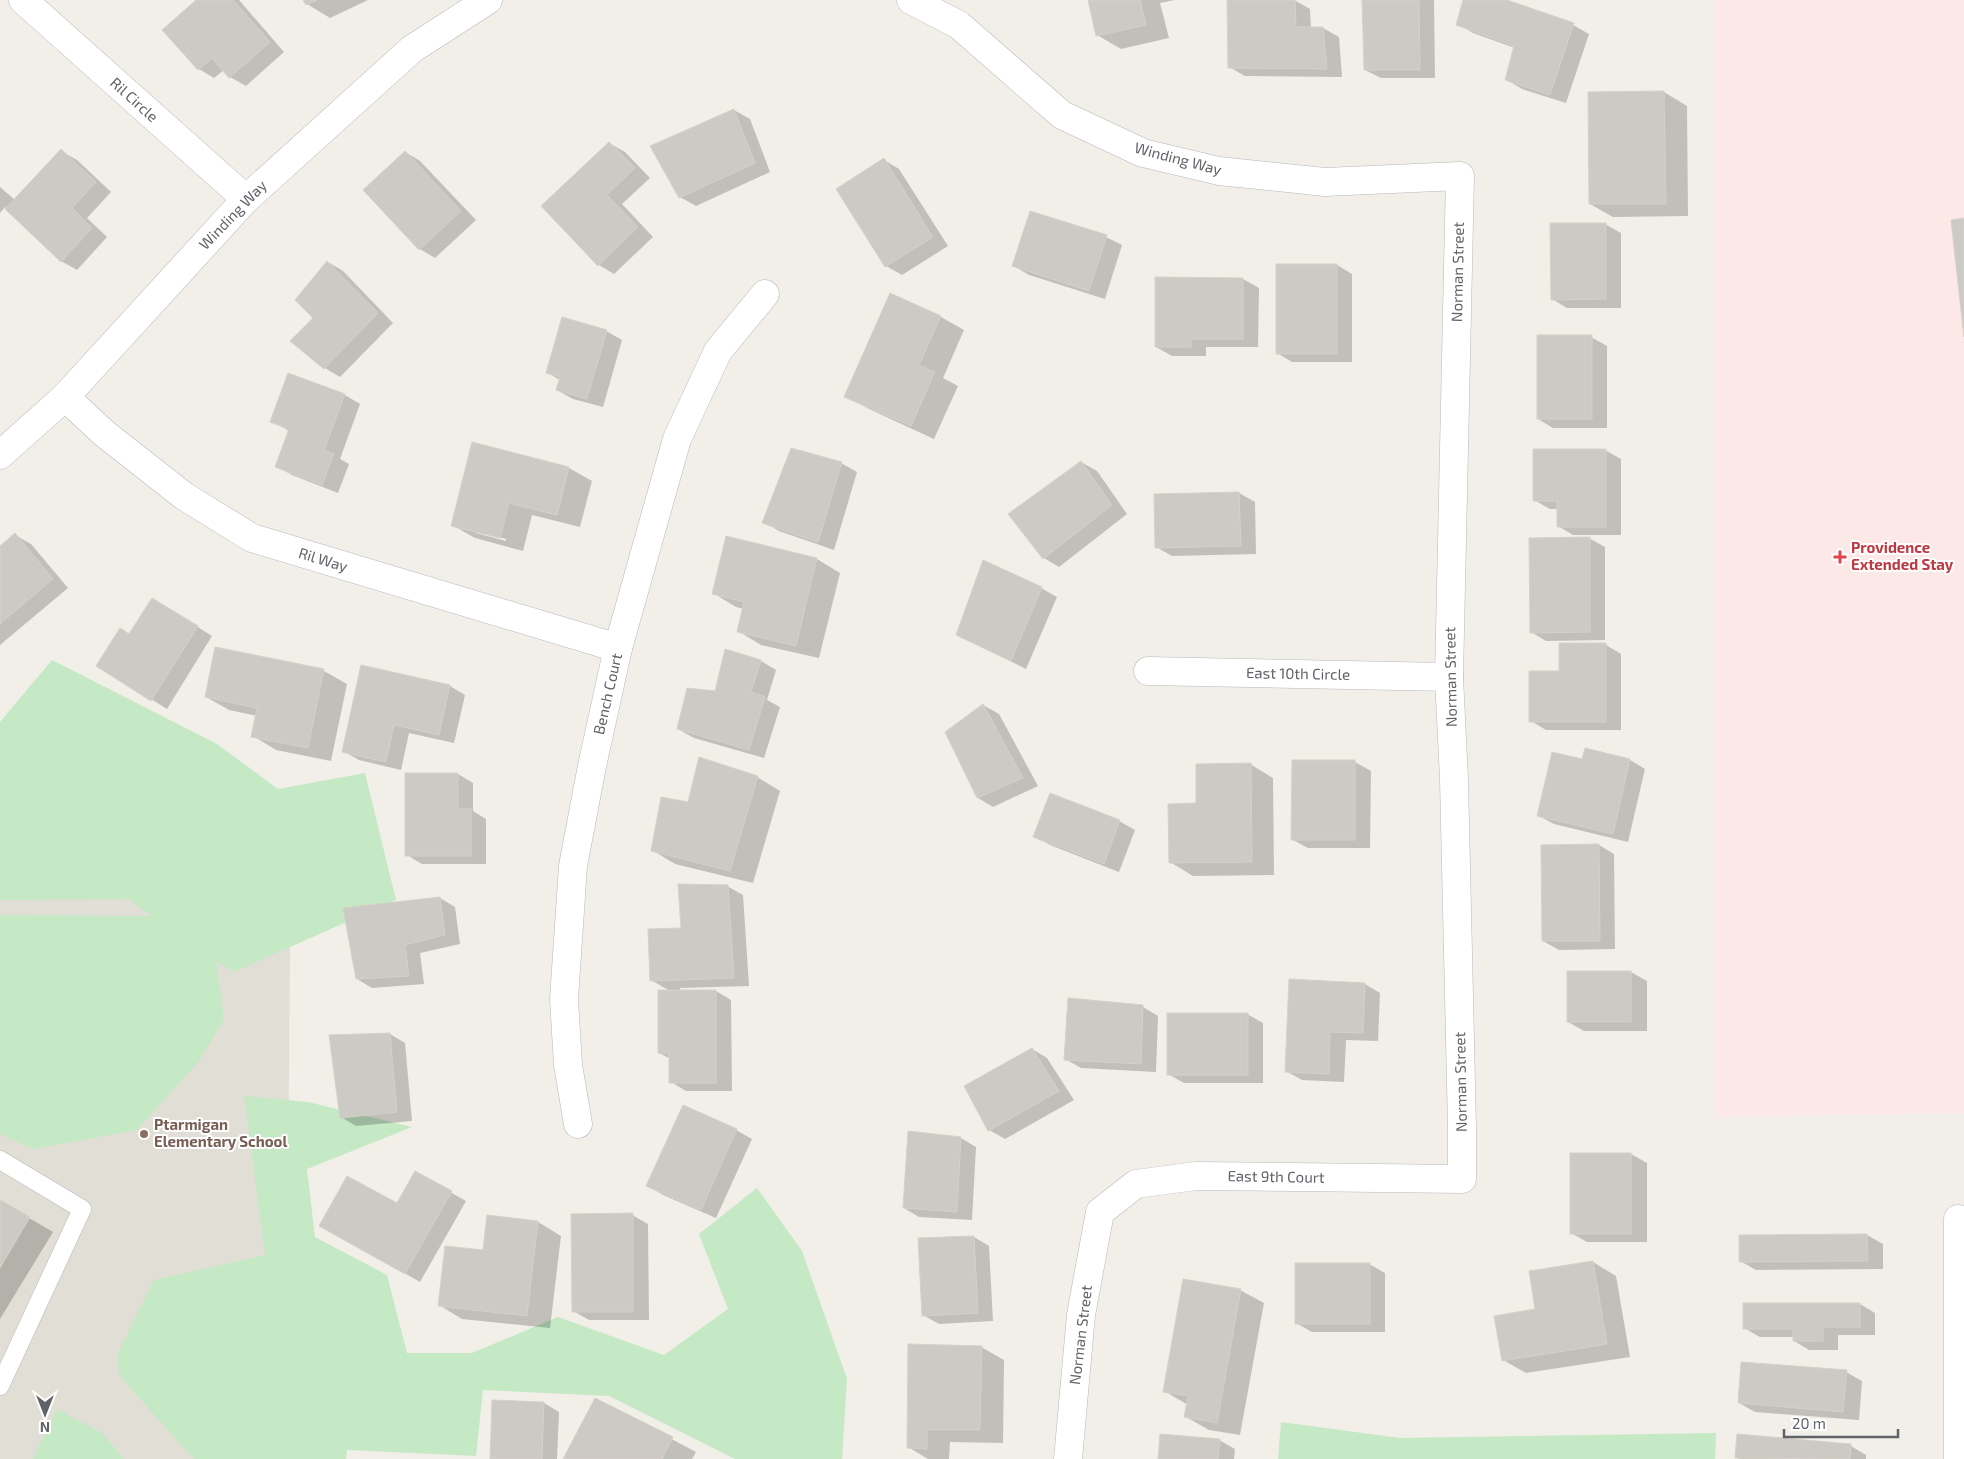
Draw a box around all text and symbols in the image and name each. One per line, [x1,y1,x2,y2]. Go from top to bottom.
street label: Ril Circle [107,73,162,125]
street label: Winding Way [1133,138,1224,178]
street label: Winding Way [195,176,270,253]
street label: Norman Street [1447,221,1467,322]
place label: Providence Extended Stay [1851,538,1954,574]
street label: Ril Way [297,543,350,575]
marker: Providence Extended Stay [1833,550,1847,564]
street label: Norman Street [1440,626,1460,727]
street label: Bench Court [589,651,625,736]
street label: East 10th Circle [1246,663,1350,683]
street label: Norman Street [1450,1031,1470,1132]
place label: Ptarmigan Elementary School [154,1115,287,1151]
marker: Ptarmigan Elementary School [138,1128,150,1140]
street label: East 9th Court [1227,1166,1325,1186]
street label: Norman Street [1065,1284,1095,1386]
north arrow [20,1389,70,1439]
scale bar [1784,1406,1898,1438]
text: 20 m [1792,1414,1826,1432]
text: N [40,1419,50,1436]

